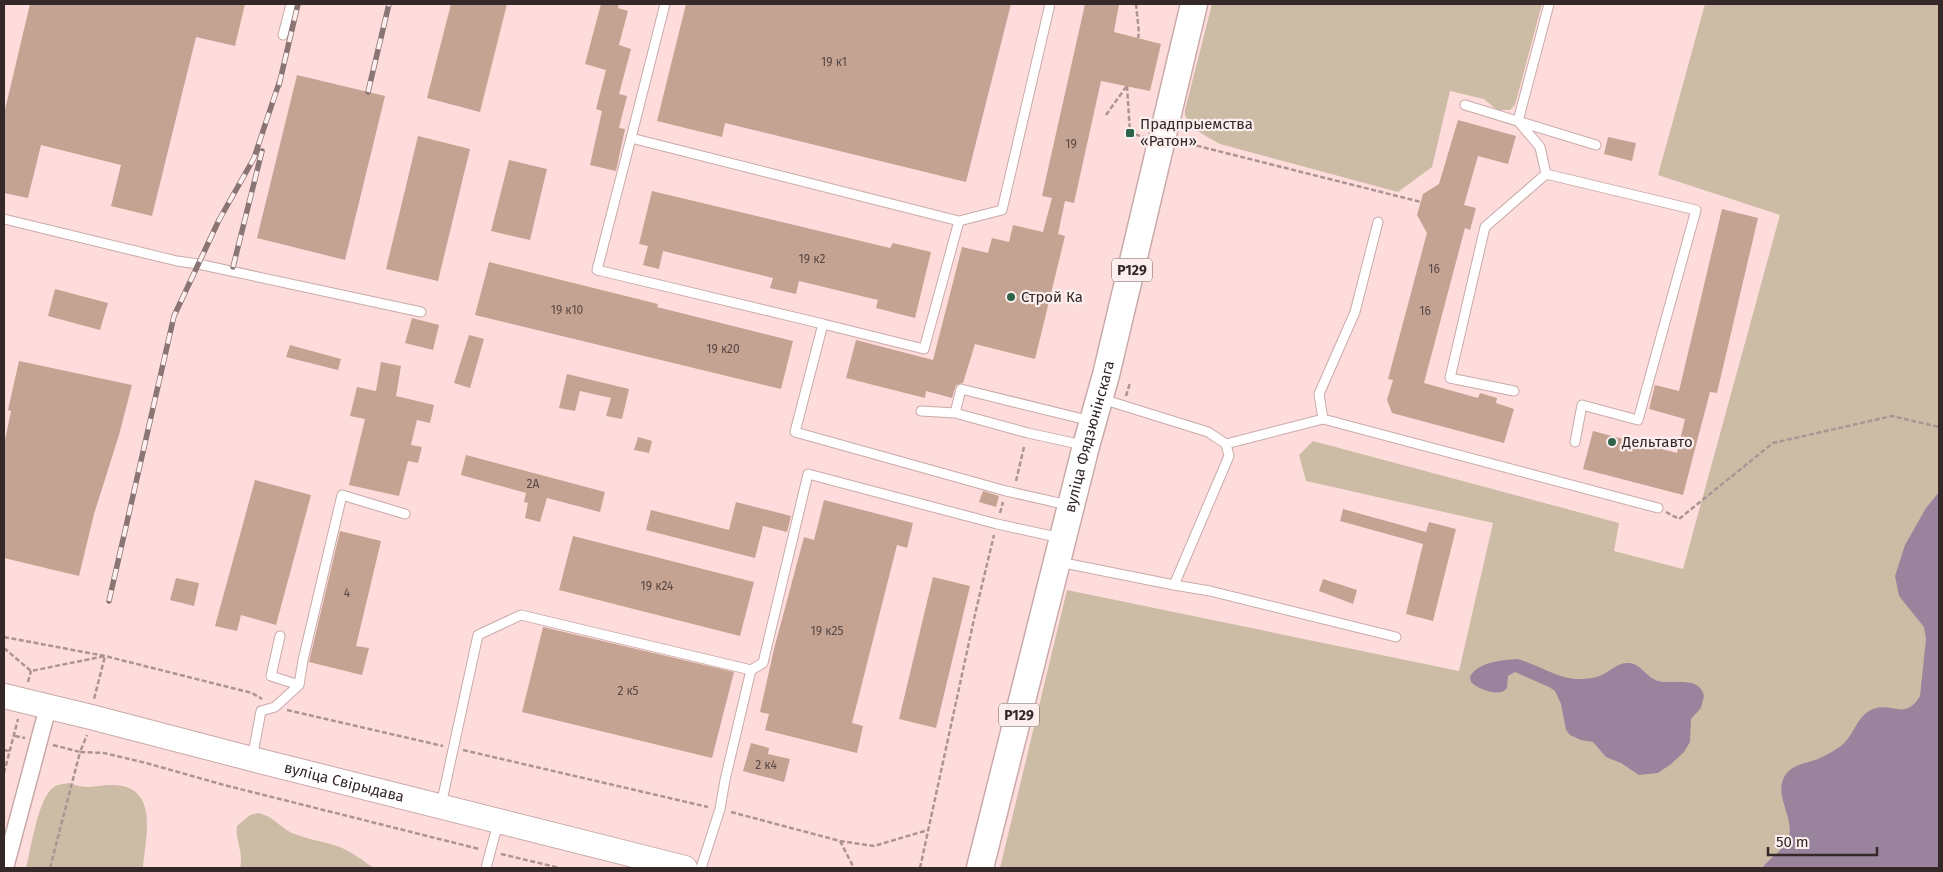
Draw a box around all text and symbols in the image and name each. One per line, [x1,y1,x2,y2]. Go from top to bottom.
house number: 19 к1 [821,55,847,69]
place label: Прадпрыемства «Ратон» [1140,115,1253,150]
marker: Прадпрыемства «Ратон» [1124,127,1136,139]
house number: 19 [1065,137,1077,151]
house number: 19 к2 [799,252,825,266]
road number: Р129 [1112,258,1152,282]
house number: 16 [1428,262,1440,276]
place label: Строй Ка [1021,288,1083,306]
marker: Строй Ка [1005,291,1017,303]
house number: 19 к10 [551,303,584,317]
house number: 16 [1419,304,1431,318]
house number: 19 к20 [706,342,740,356]
street label: вуліца Фядзюнінскага [1061,359,1118,514]
place label: Дельтавто [1621,433,1693,451]
marker: Дельтавто [1606,436,1618,448]
house number: 2А [527,477,540,491]
house number: 19 к24 [641,579,674,593]
house number: 4 [344,586,351,600]
house number: 19 к25 [811,624,843,638]
house number: 2 к5 [617,684,639,698]
road number: Р129 [999,704,1039,726]
street label: вуліца Свірыдава [282,758,406,806]
house number: 2 к4 [755,758,777,772]
scale bar [1768,824,1877,856]
text: 50 m [1776,833,1809,851]

